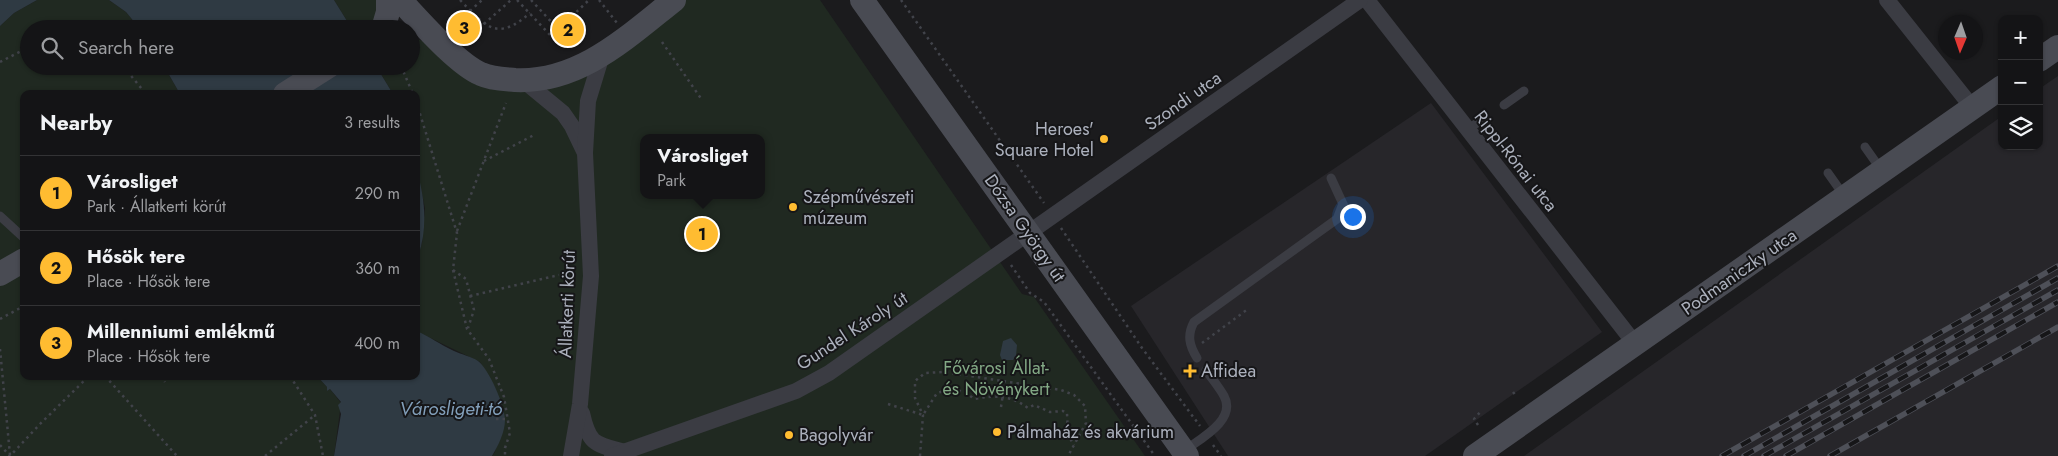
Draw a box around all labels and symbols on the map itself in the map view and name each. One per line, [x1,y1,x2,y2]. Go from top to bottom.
pin: 3 [448,9,480,47]
pin: 2 [552,11,584,49]
north arrow [1938,15,1983,60]
street label: Szondi utca [1139,65,1227,137]
street label: Rippl-Rónai utca [1468,105,1564,217]
place label: Heroes' Square Hotel [995,116,1094,163]
marker: Heroes' Square Hotel [1098,133,1110,145]
street label: Dózsa György út [978,169,1072,288]
place label: Szépművészeti múzeum [803,184,914,231]
marker: Szépművészeti múzeum [787,201,799,213]
your location [1340,204,1366,230]
pin: 1 [686,215,718,253]
street label: Podmaniczky utca [1676,222,1802,322]
street label: Állatkerti körút [552,249,582,358]
street label: Gundel Károly út [791,285,913,377]
park label: Fővárosi Állat- és Növénykert [942,355,1050,402]
place label: Affidea [1201,358,1256,384]
marker: Affidea [1183,364,1197,378]
water label: Városligeti-tó [400,395,502,422]
place label: Pálmaház és akvárium [1007,419,1174,445]
place label: Bagolyvár [799,422,874,448]
marker: Pálmaház és akvárium [991,426,1003,438]
marker: Bagolyvár [783,429,795,441]

